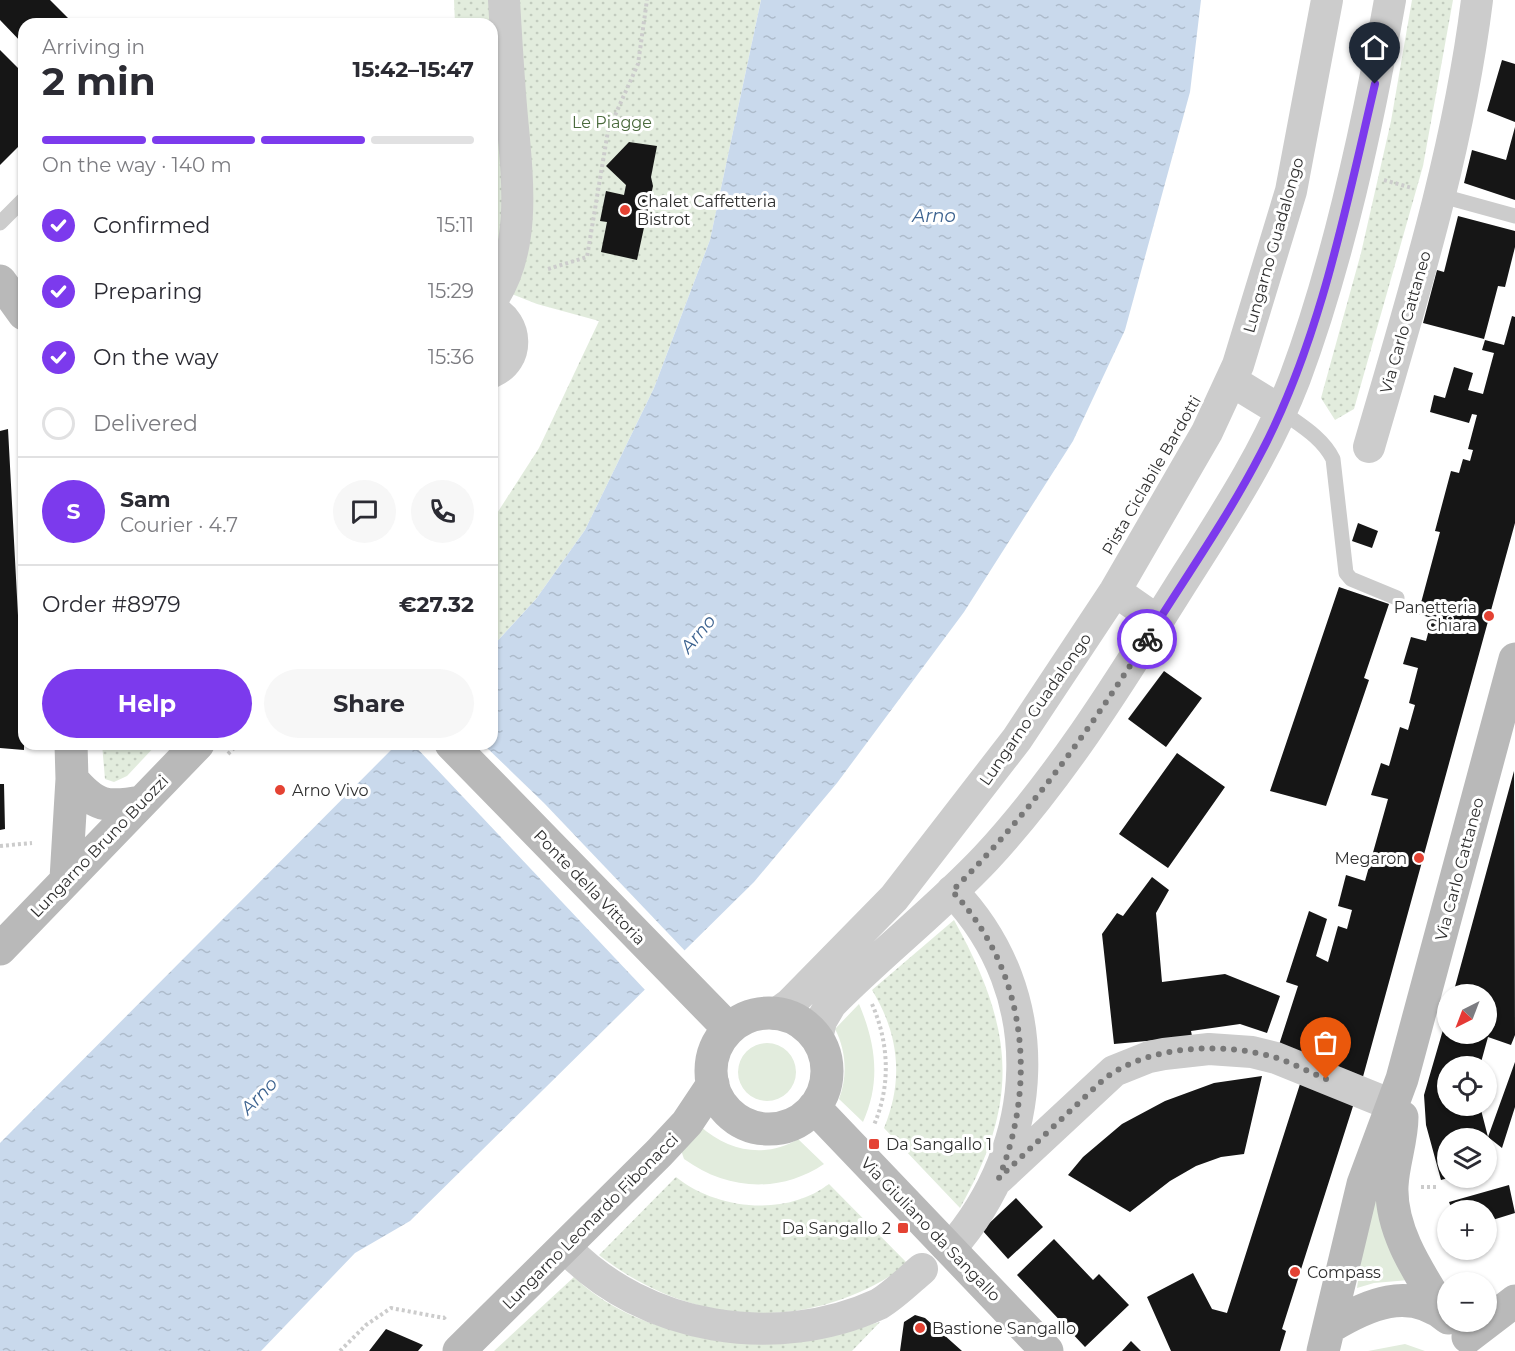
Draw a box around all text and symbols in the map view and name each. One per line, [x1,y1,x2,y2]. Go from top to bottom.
pin [1349,22,1400,84]
icon: home [1358,31,1391,64]
text: Arriving in [42,35,145,59]
text: 15:42–15:47 [353,56,474,83]
text: 2 min [42,57,156,105]
park label: Le Piagge [572,113,652,132]
text: On the way · 140 m [42,153,232,177]
street label: Lungarno Guadalongo [1239,155,1308,335]
place label: Chalet Caffetteria Bistrot [637,192,777,229]
marker: Chalet Caffetteria Bistrot [618,203,632,217]
water label: Arno [911,205,956,227]
icon: check [42,209,75,242]
text: Confirmed [93,212,210,239]
text: 15:11 [437,213,474,237]
street label: Via Carlo Cattaneo [1376,249,1435,396]
icon: check [42,275,75,308]
text: Preparing [93,278,202,305]
text: 15:29 [428,279,474,303]
icon: check [42,341,75,374]
text: On the way [93,344,218,371]
text: 15:36 [428,345,474,369]
street label: Pista Ciclabile Bardotti [1098,392,1205,558]
text: Delivered [93,410,198,437]
button: chat [333,480,396,543]
button: phone [411,480,474,543]
text: Sam [120,486,171,513]
text: S [66,498,81,525]
text: Courier · 4.7 [120,513,238,537]
text: Order #8979 [42,591,181,618]
text: €27.32 [399,591,474,618]
place label: Panetteria Chiara [1394,598,1477,635]
courier [1117,609,1177,669]
marker: Panetteria Chiara [1482,609,1496,623]
water label: Arno [675,610,720,658]
icon: bike [1131,623,1164,656]
street label: Lungarno Guadalongo [976,629,1095,789]
button: Help [42,669,252,738]
button: Share [264,669,474,738]
street label: Lungarno Bruno Buozzi [26,771,172,921]
place label: Arno Vivo [292,781,368,800]
marker: Arno Vivo [273,783,287,797]
street label: Via Carlo Cattaneo [1431,795,1488,943]
street label: Ponte della Vittoria [530,826,649,949]
place label: Megaron [1335,849,1407,868]
marker: Megaron [1412,851,1426,865]
north arrow [1437,984,1497,1044]
map controls [1437,984,1497,1332]
pin [1300,1017,1351,1079]
icon: bag [1309,1026,1342,1059]
button: locate [1437,1056,1497,1116]
water label: Arno [235,1073,282,1120]
button: layers [1437,1128,1497,1188]
street label: Lungarno Leonardo Fibonacci [499,1130,682,1313]
place label: Da Sangallo 1 [886,1135,992,1154]
marker: Da Sangallo 1 [867,1137,881,1151]
street label: Via Giuliano da Sangallo [857,1153,1004,1305]
button: + [1437,1200,1497,1260]
place label: Da Sangallo 2 [782,1219,891,1238]
marker: Da Sangallo 2 [896,1221,910,1235]
place label: Compass [1307,1263,1381,1282]
marker: Compass [1288,1265,1302,1279]
button: − [1437,1272,1497,1332]
place label: Bastione Sangallo [932,1319,1076,1338]
marker: Bastione Sangallo [913,1321,927,1335]

